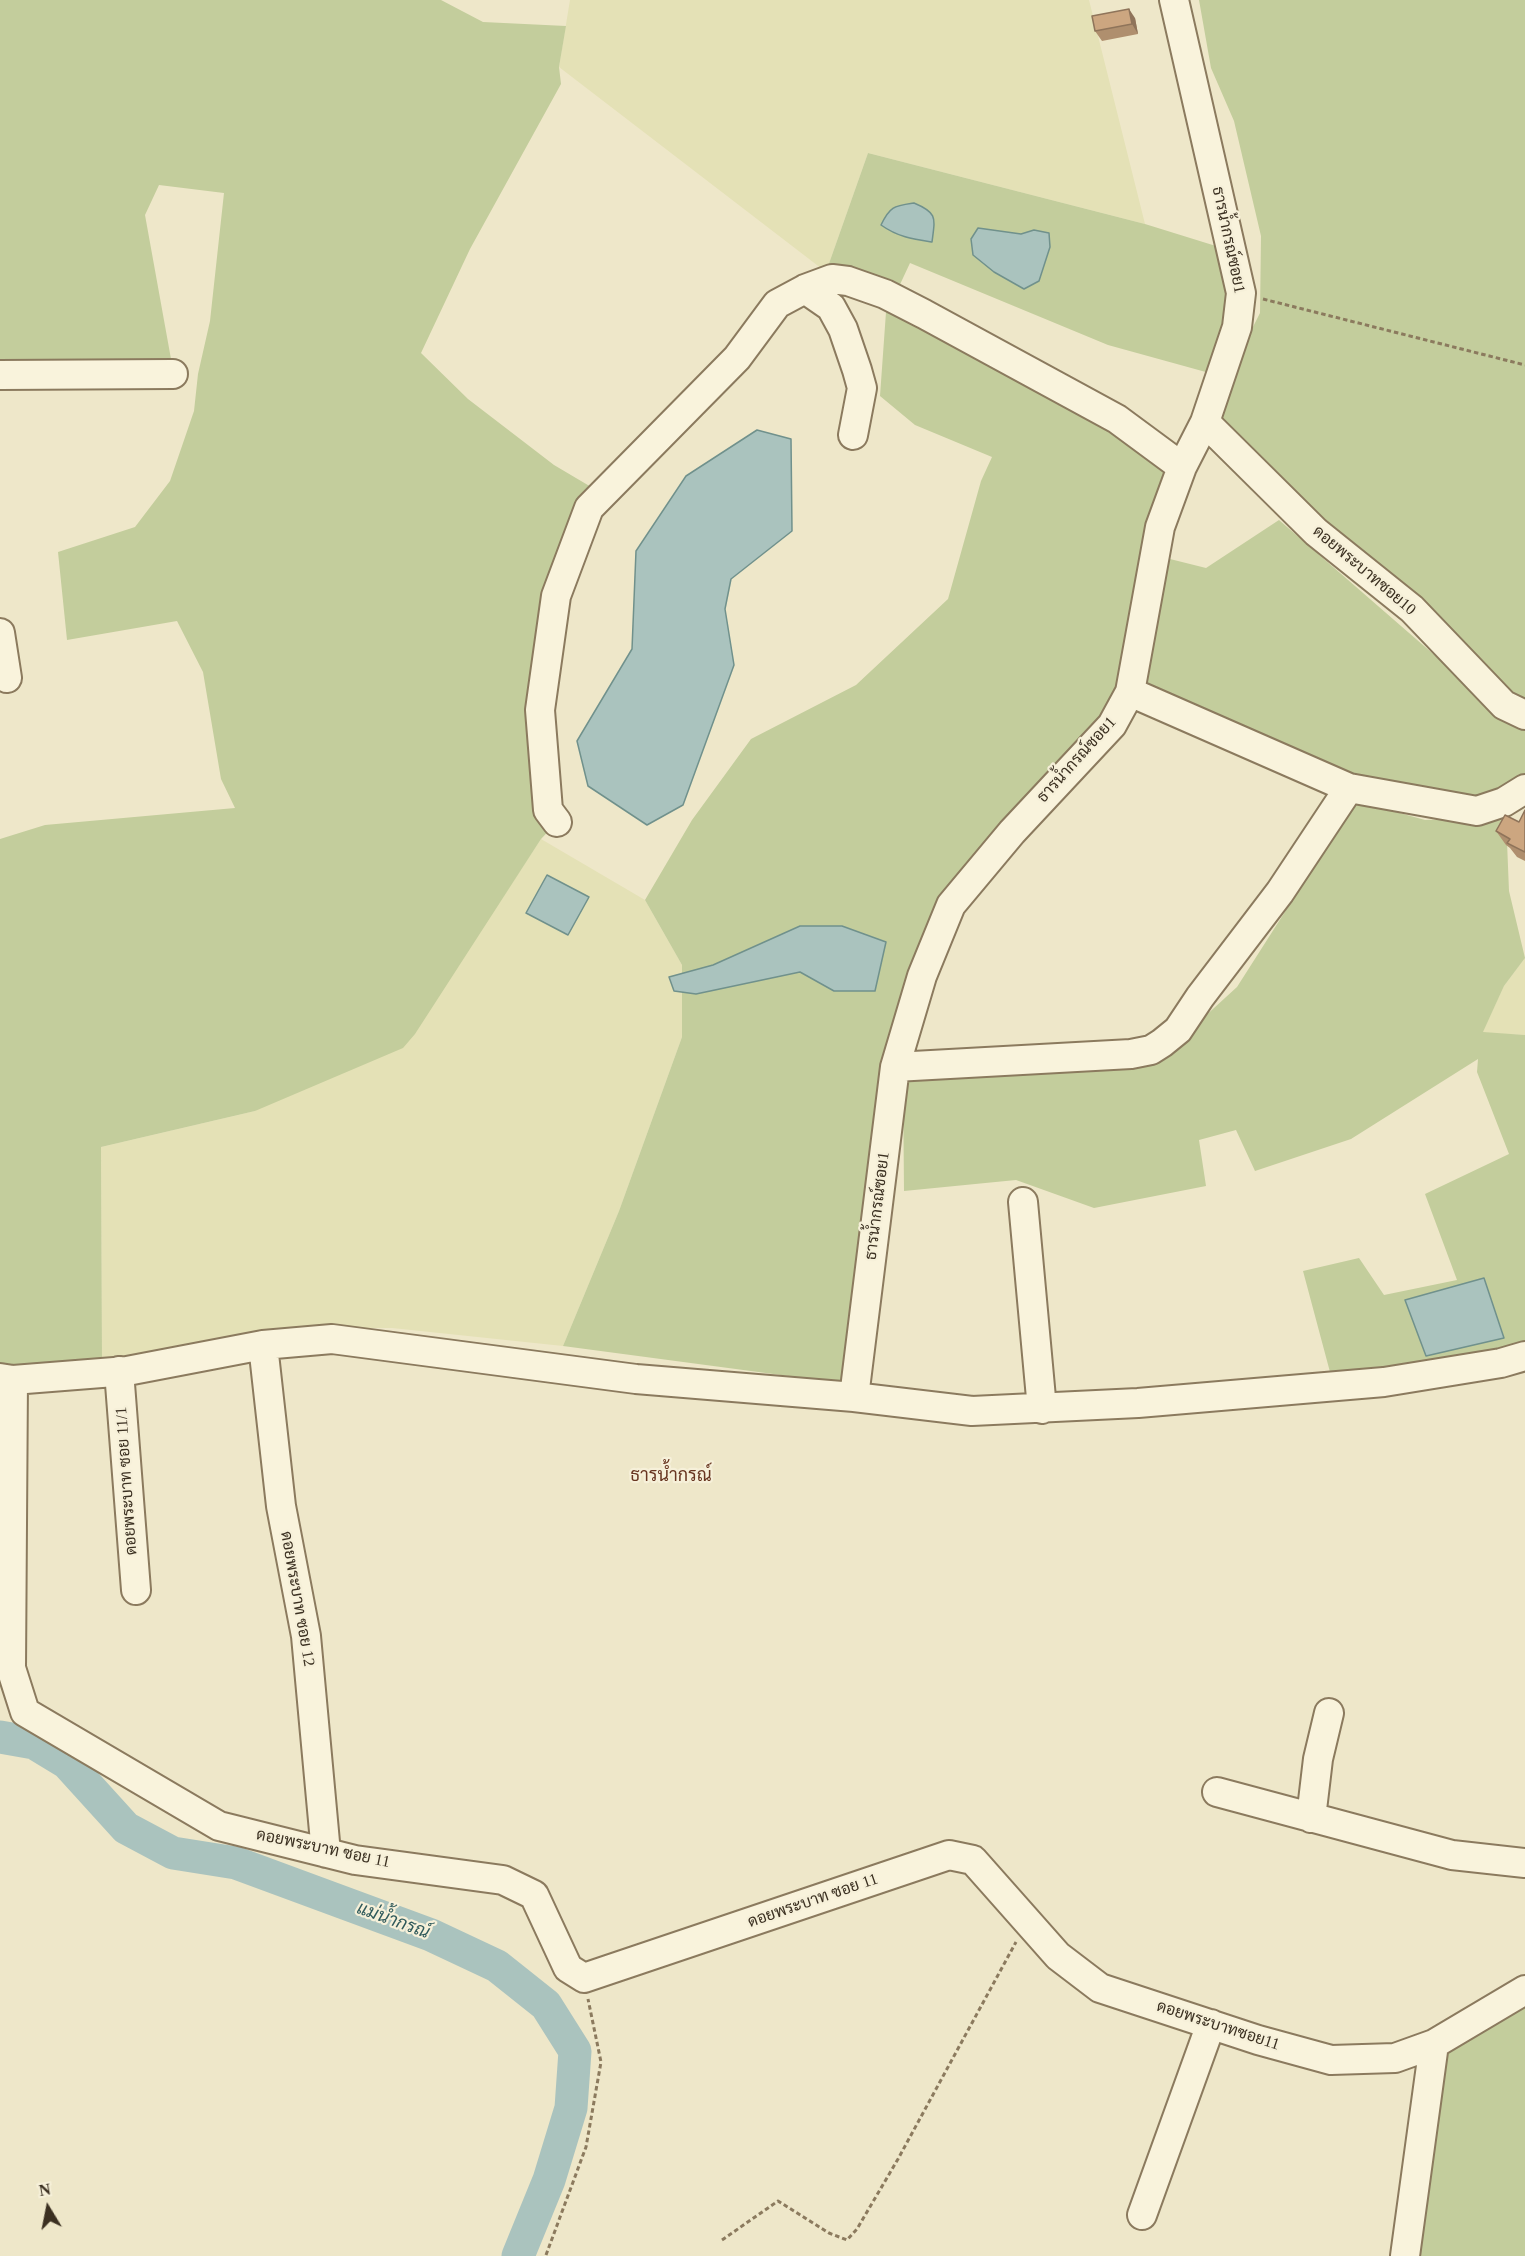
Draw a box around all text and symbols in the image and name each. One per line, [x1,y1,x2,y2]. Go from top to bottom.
street label: ธารน้ำกรณ์ซอย1 [1207,185,1249,295]
street label: ดอยพระบาทซอย10 [1308,522,1420,620]
street label: ธารน้ำกรณ์ซอย1 [1033,713,1121,807]
street label: ธารน้ำกรณ์ซอย1 [862,1151,894,1261]
street label: ดอยพระบาท ซอย 11/1 [112,1406,142,1556]
district label: ธารน้ำกรณ์ [630,1465,712,1487]
street label: ดอยพระบาท ซอย 12 [276,1530,318,1668]
street label: ดอยพระบาท ซอย 11 [254,1825,392,1873]
street label: ดอยพระบาท ซอย 11 [745,1870,881,1932]
water label: แม่น้ำกรณ์ [354,1898,432,1944]
street label: ดอยพระบาทซอย11 [1154,1997,1282,2055]
north arrow [18,2178,78,2238]
text: N [38,2180,52,2199]

